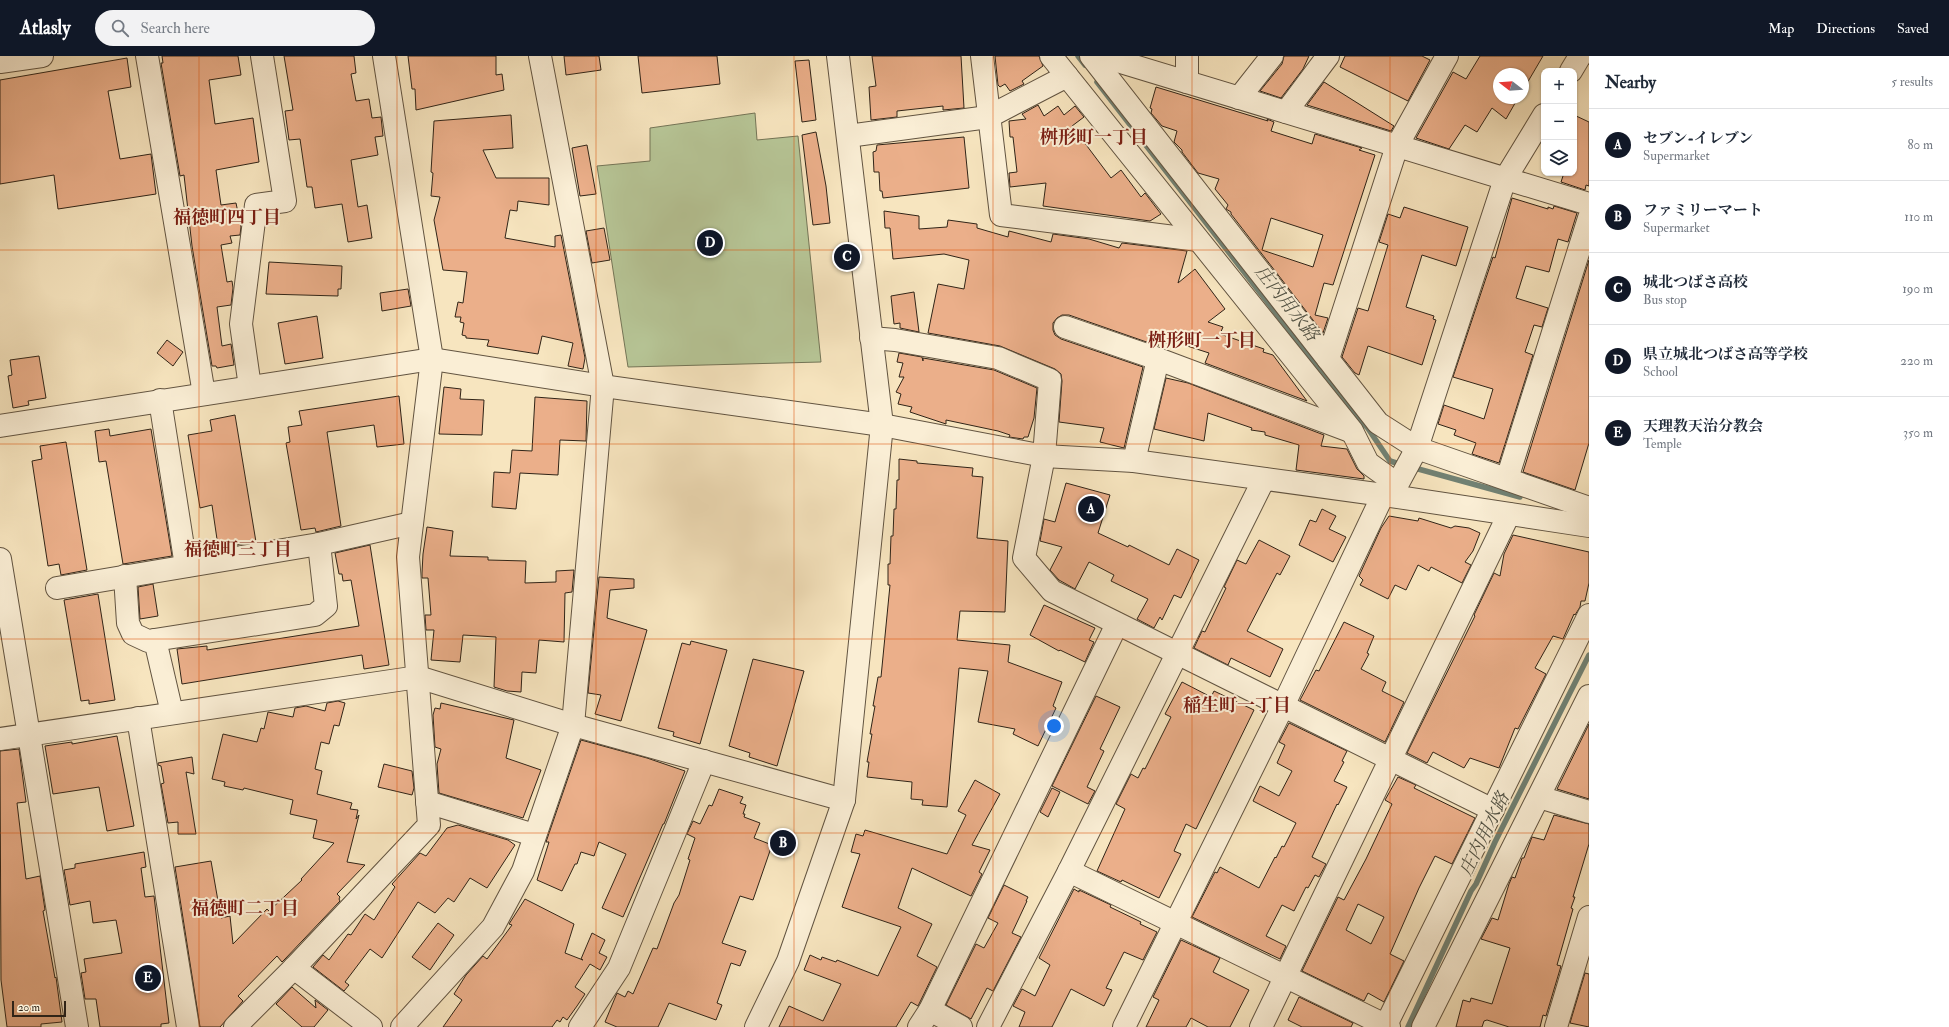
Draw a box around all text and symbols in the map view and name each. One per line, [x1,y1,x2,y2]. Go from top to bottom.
search box [95,10,375,46]
text: Atlasly [20,16,71,40]
icon: search [109,17,131,39]
text: Search here [141,19,210,38]
text: Map [1768,20,1794,37]
text: Directions [1816,20,1875,37]
text: Saved [1897,20,1929,37]
north arrow [1493,68,1529,104]
map controls [1541,68,1577,176]
button: + [1541,68,1577,104]
text: Nearby [1605,72,1656,93]
text: 5 results [1891,74,1933,90]
button: − [1541,104,1577,140]
district label: 桝形町一丁目 [1040,126,1148,149]
text: セブン-イレブン [1643,129,1753,148]
text: A [1614,137,1622,153]
text: 80 m [1907,137,1933,153]
button: layers [1541,140,1577,176]
text: Supermarket [1643,148,1710,164]
text: ファミリーマート [1643,201,1763,220]
district label: 福徳町四丁目 [173,206,281,229]
text: B [1614,209,1622,225]
text: 110 m [1904,209,1933,225]
text: Supermarket [1643,220,1710,236]
pin: D [697,228,723,258]
pin: C [834,242,860,272]
water label: 庄内用水路 [1250,261,1325,347]
text: 城北つばさ高校 [1643,273,1748,292]
text: C [1613,281,1623,297]
text: 190 m [1902,281,1933,297]
text: Bus stop [1643,292,1687,308]
district label: 桝形町一丁目 [1148,329,1256,352]
text: 県立城北つばさ高等学校 [1643,345,1808,364]
text: D [1613,353,1623,369]
text: 220 m [1900,353,1933,369]
text: School [1643,364,1678,380]
text: 天理教天治分教会 [1643,417,1763,436]
text: E [1613,425,1623,441]
text: 350 m [1903,425,1933,441]
text: Temple [1643,436,1682,452]
pin: A [1078,494,1104,524]
district label: 福徳町三丁目 [184,538,292,561]
district label: 稲生町一丁目 [1183,694,1291,717]
your location [1044,716,1064,736]
water label: 庄内用水路 [1454,787,1515,880]
pin: B [770,828,796,858]
district label: 福徳町二丁目 [191,897,299,920]
pin: E [135,963,161,993]
scale bar [12,999,66,1018]
text: 20 m [18,1001,40,1014]

